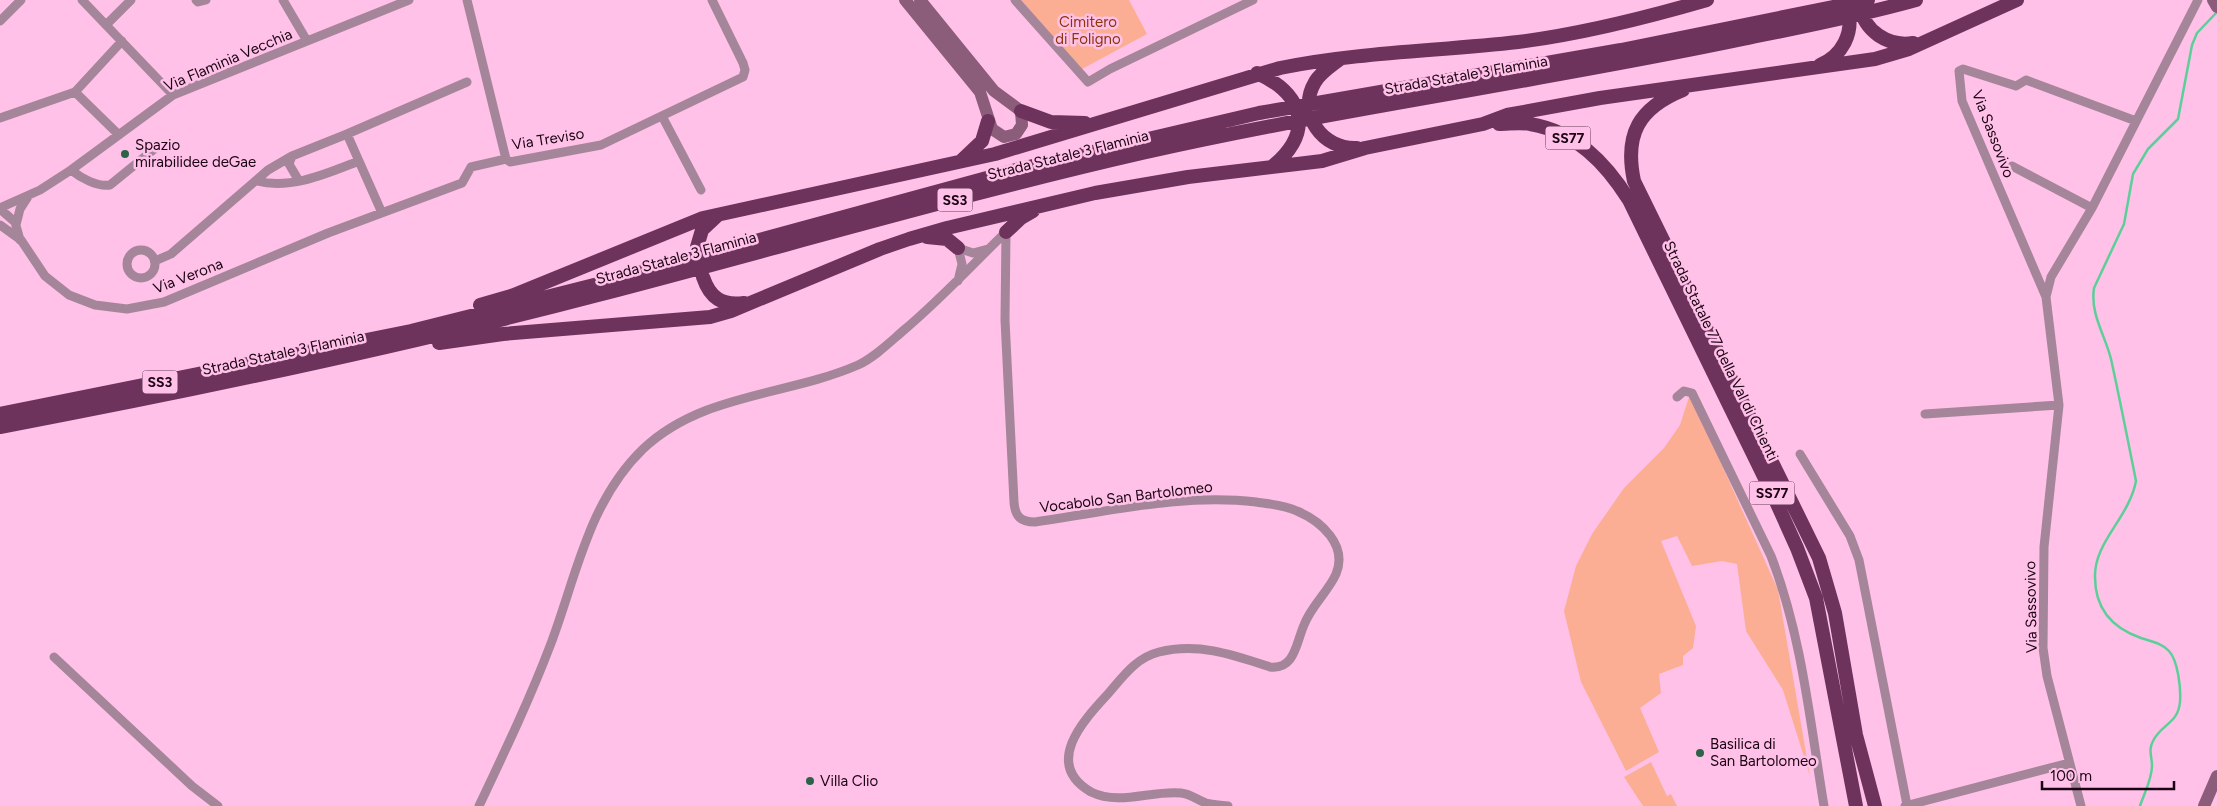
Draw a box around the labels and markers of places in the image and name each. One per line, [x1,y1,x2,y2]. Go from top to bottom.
place label: Spazio mirabilidee deGae [135,136,256,171]
marker: Spazio mirabilidee deGae [119,148,131,160]
place label: Basilica di San Bartolomeo [1710,735,1817,770]
marker: Basilica di San Bartolomeo [1694,747,1706,759]
place label: Villa Clio [820,772,878,790]
marker: Villa Clio [804,775,816,787]

